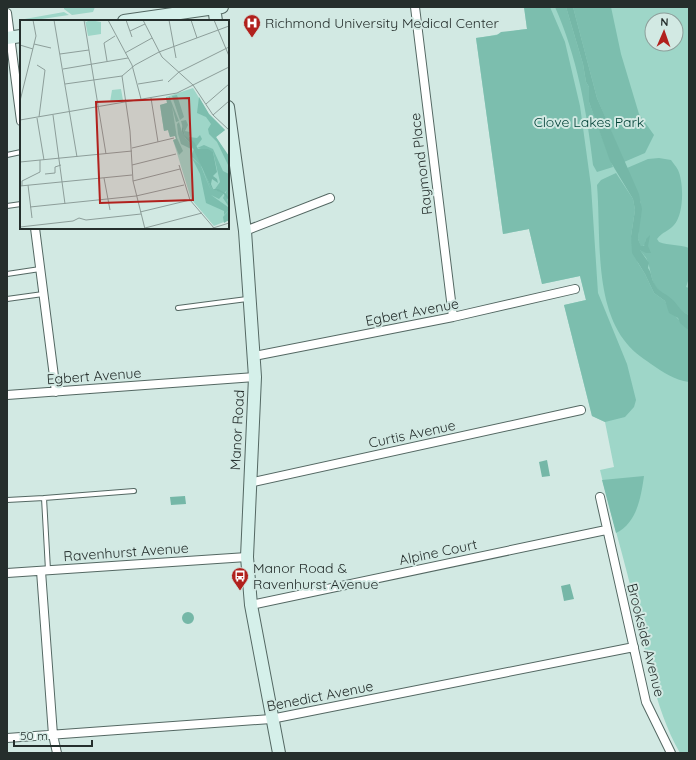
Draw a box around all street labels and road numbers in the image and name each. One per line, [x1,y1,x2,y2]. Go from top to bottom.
street label: Raymond Place [406,112,436,216]
street label: Egbert Avenue [364,294,460,330]
street label: Egbert Avenue [46,364,142,388]
street label: Manor Road [226,389,248,471]
street label: Curtis Avenue [367,416,457,452]
street label: Alpine Court [397,535,479,569]
street label: Ravenhurst Avenue [63,539,189,565]
street label: Brookside Avenue [623,581,669,699]
street label: Benedict Avenue [265,677,375,715]

